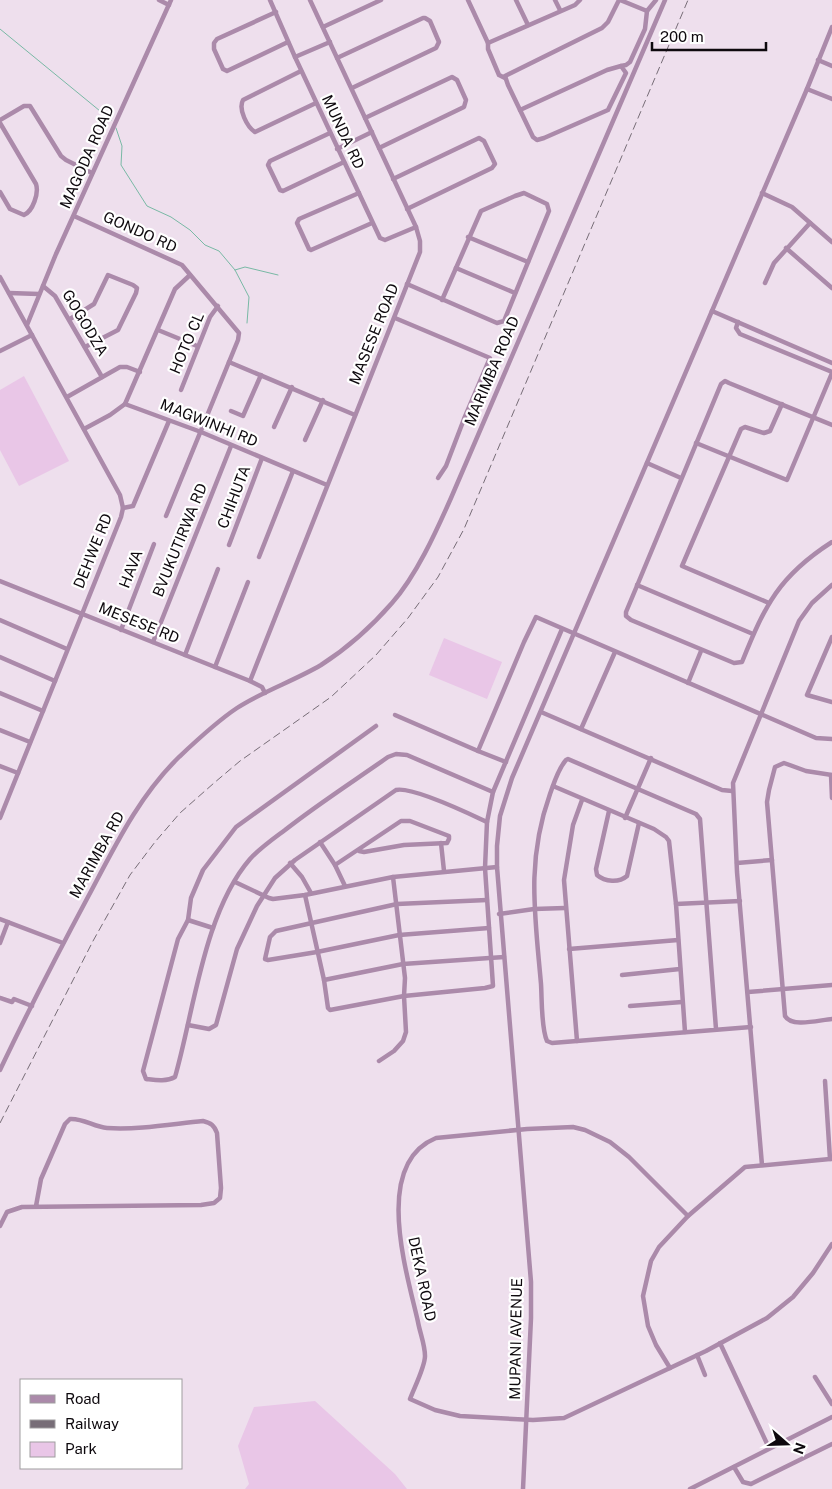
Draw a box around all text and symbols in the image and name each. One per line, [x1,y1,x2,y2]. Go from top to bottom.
scale bar [652,20,766,52]
text: 200 m [660,28,704,45]
street label: MUNDA RD [319,92,368,172]
street label: MAGODA ROAD [56,103,117,211]
street label: GONDO RD [101,208,180,255]
street label: MASESE ROAD [346,281,402,387]
street label: GOGODZA [59,287,112,359]
street label: HOTO CL [166,310,207,376]
street label: MARIMBA ROAD [461,313,522,428]
street label: MAGWINHI RD [158,395,260,450]
street label: CHIHUTA [214,463,253,531]
street label: BVUKUTIRWA RD [149,480,210,599]
street label: DEHWE RD [70,511,115,591]
street label: HAVA [116,547,146,590]
street label: MESESE RD [96,599,182,646]
street label: MARIMBA RD [66,808,127,901]
street label: DEKA ROAD [405,1235,440,1323]
street label: MUPANI AVENUE [506,1278,525,1400]
legend [20,1379,182,1469]
text: Road [65,1390,101,1407]
text: Railway [65,1415,119,1432]
north arrow [762,1419,812,1469]
text: Park [65,1440,97,1457]
text: N [790,1441,809,1456]

